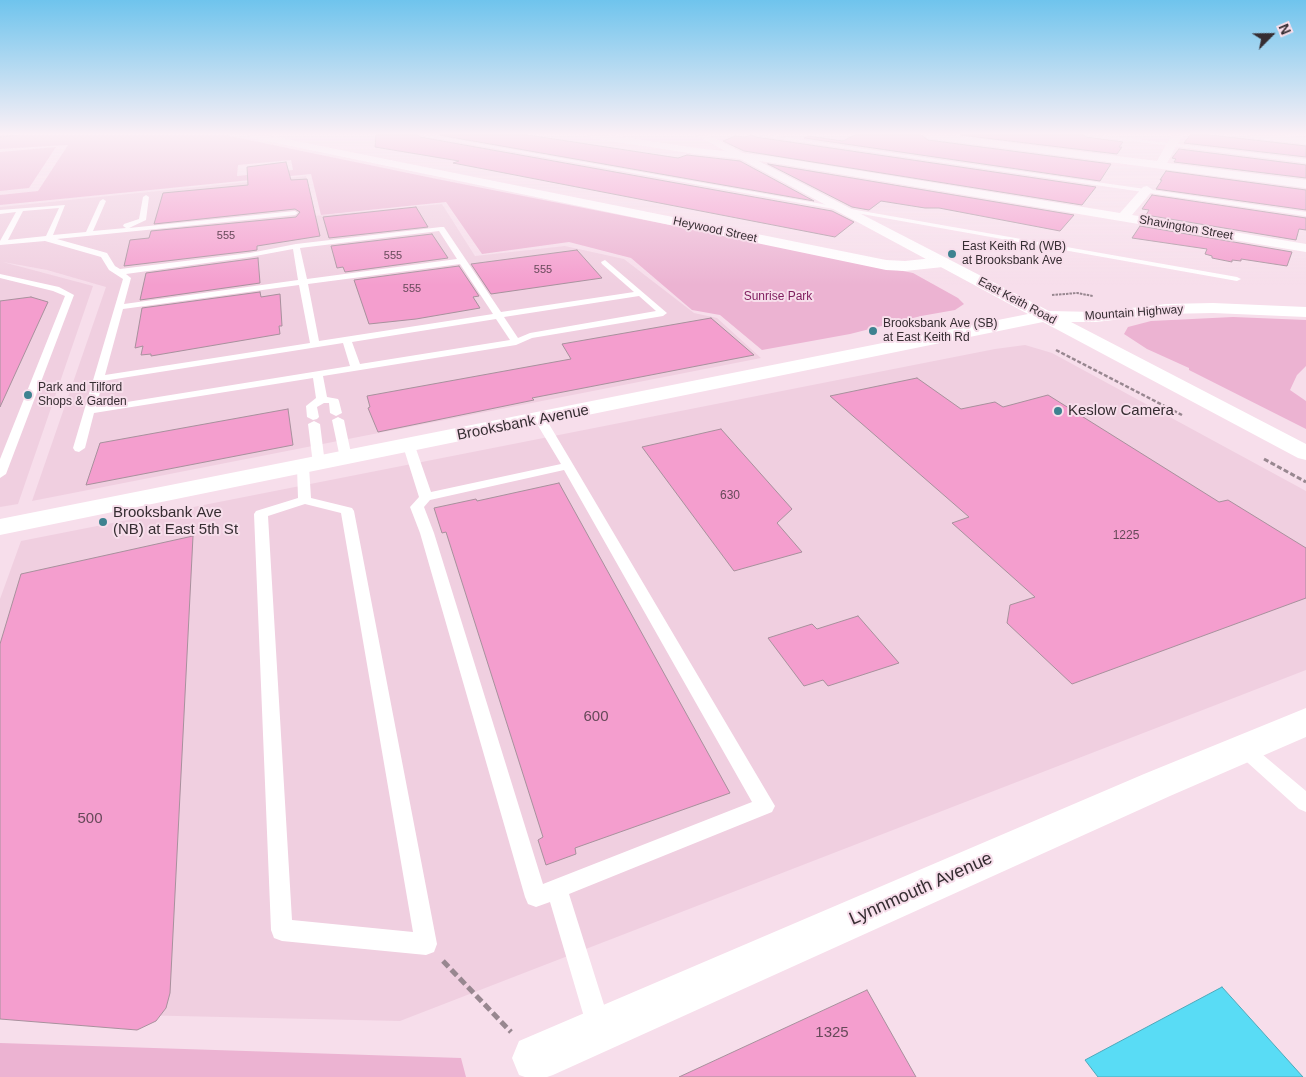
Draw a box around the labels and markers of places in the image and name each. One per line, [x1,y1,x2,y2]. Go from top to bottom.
place label: East Keith Rd (WB) at Brooksbank Ave [962,240,1066,268]
marker: East Keith Rd (WB) at Brooksbank Ave [946,248,958,260]
place label: Brooksbank Ave (SB) at East Keith Rd [883,317,997,345]
marker: Brooksbank Ave (SB) at East Keith Rd [867,325,879,337]
place label: Park and Tilford Shops & Garden [38,381,127,409]
marker: Park and Tilford Shops & Garden [22,389,34,401]
place label: Keslow Camera [1068,402,1174,420]
marker: Keslow Camera [1052,405,1064,417]
place label: Brooksbank Ave (NB) at East 5th St [113,504,238,539]
marker: Brooksbank Ave (NB) at East 5th St [97,516,109,528]

